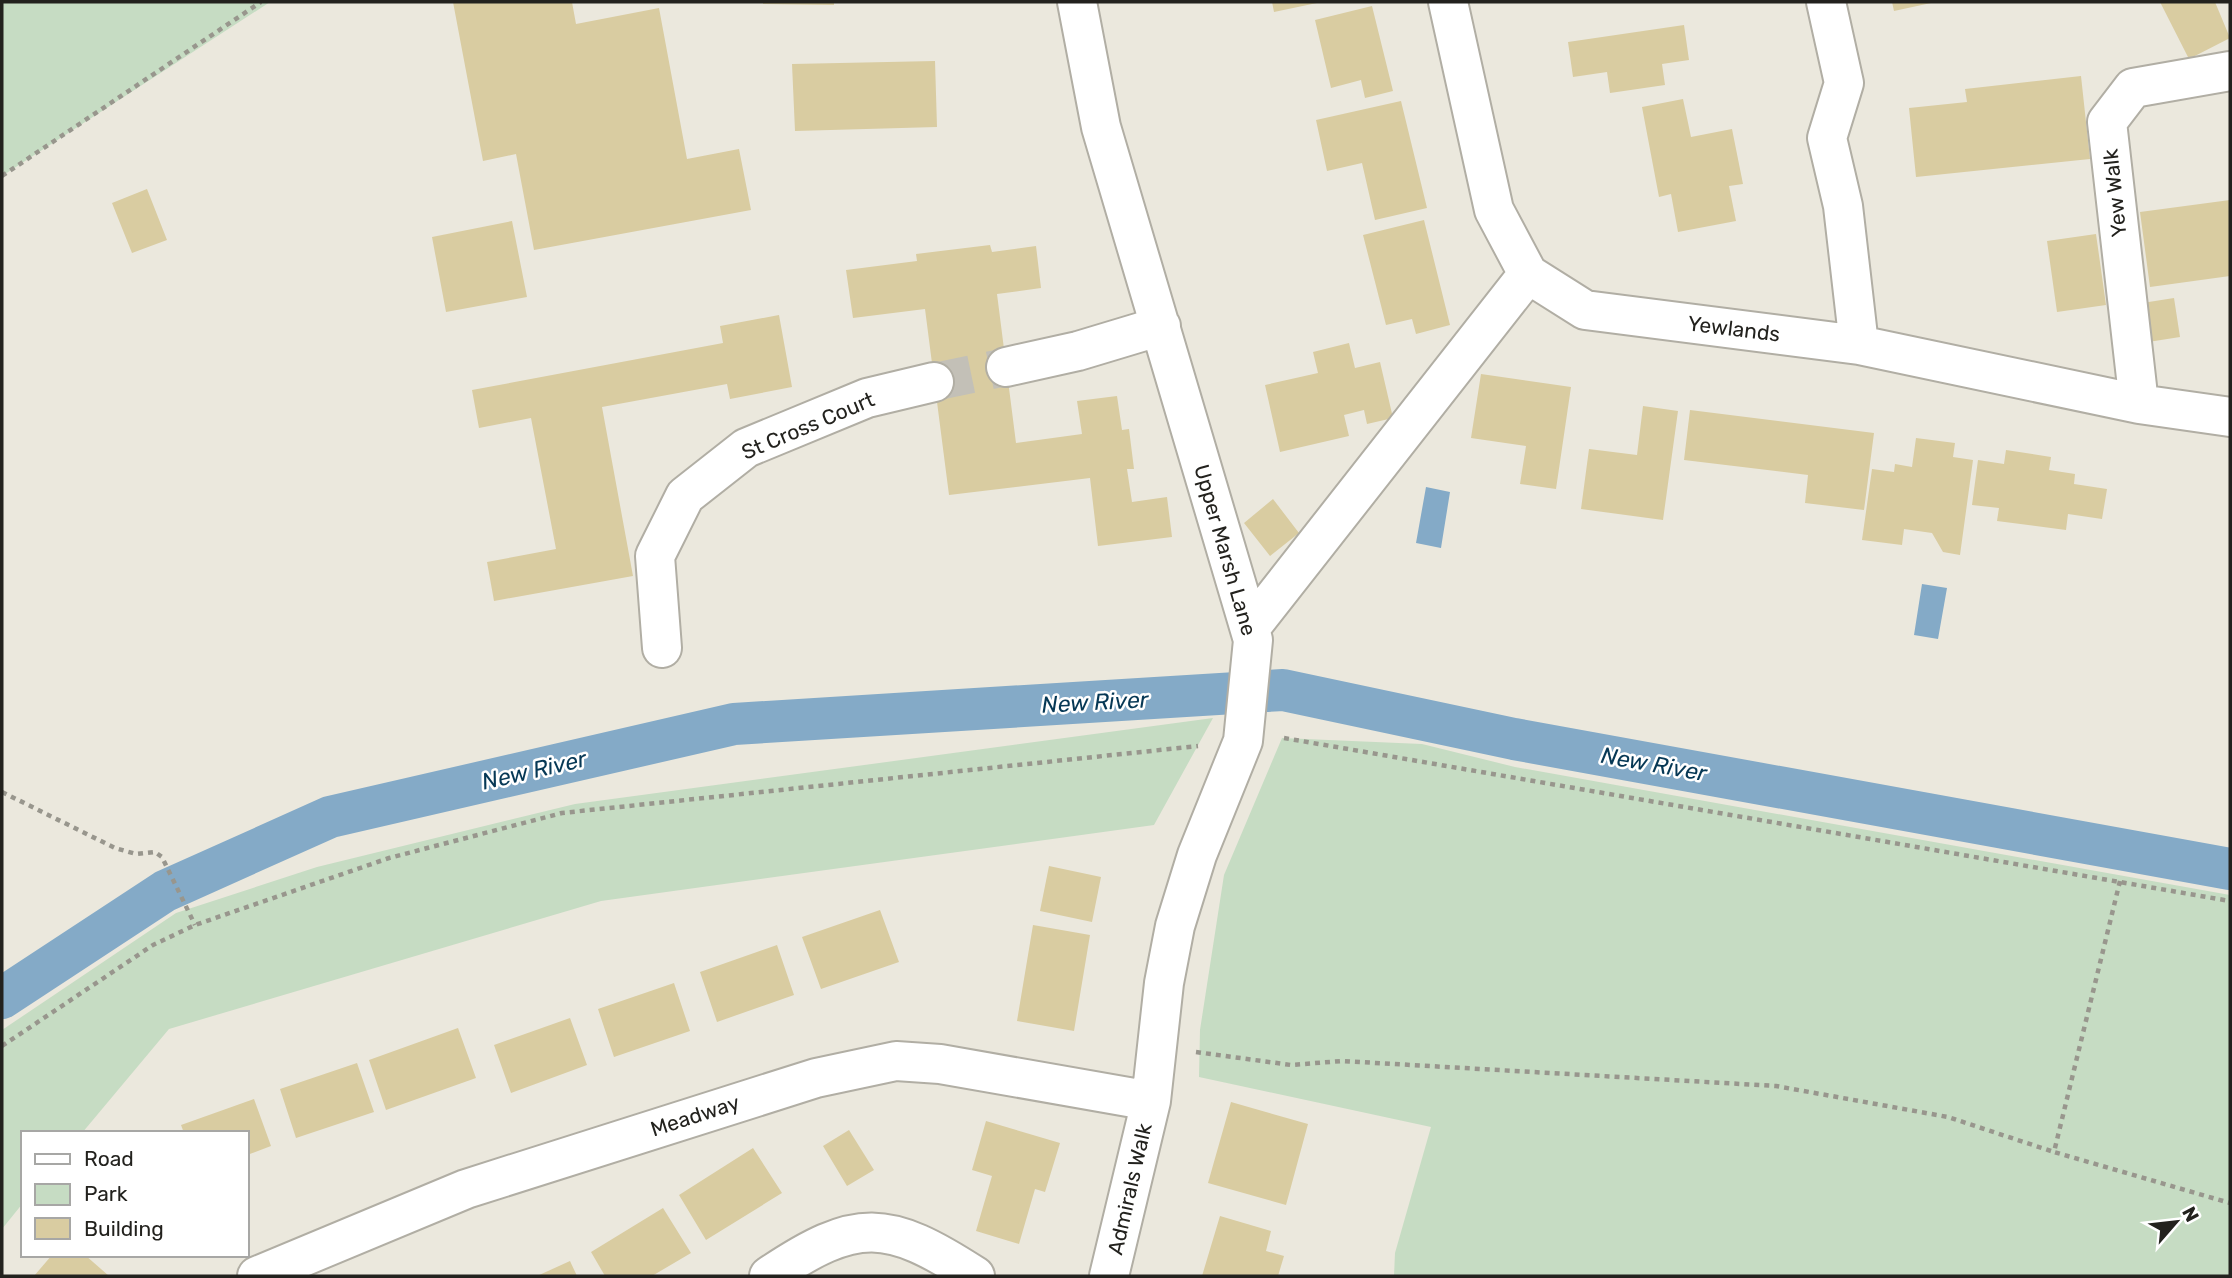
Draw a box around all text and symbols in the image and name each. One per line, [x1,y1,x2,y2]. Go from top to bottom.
street label: Yew Walk [2097,148,2132,238]
street label: Yewlands [1687,310,1782,347]
street label: St Cross Court [738,386,878,465]
street label: Upper Marsh Lane [1189,461,1262,638]
water label: New River [1041,685,1150,719]
water label: New River [1599,741,1710,787]
water label: New River [479,744,590,796]
street label: Meadway [647,1089,743,1142]
street label: Admirals Walk [1102,1121,1157,1257]
legend [21,1131,248,1257]
text: Road [84,1146,134,1171]
text: Park [84,1181,128,1206]
north arrow [2141,1187,2211,1257]
text: N [2177,1203,2204,1226]
text: Building [84,1216,164,1241]

